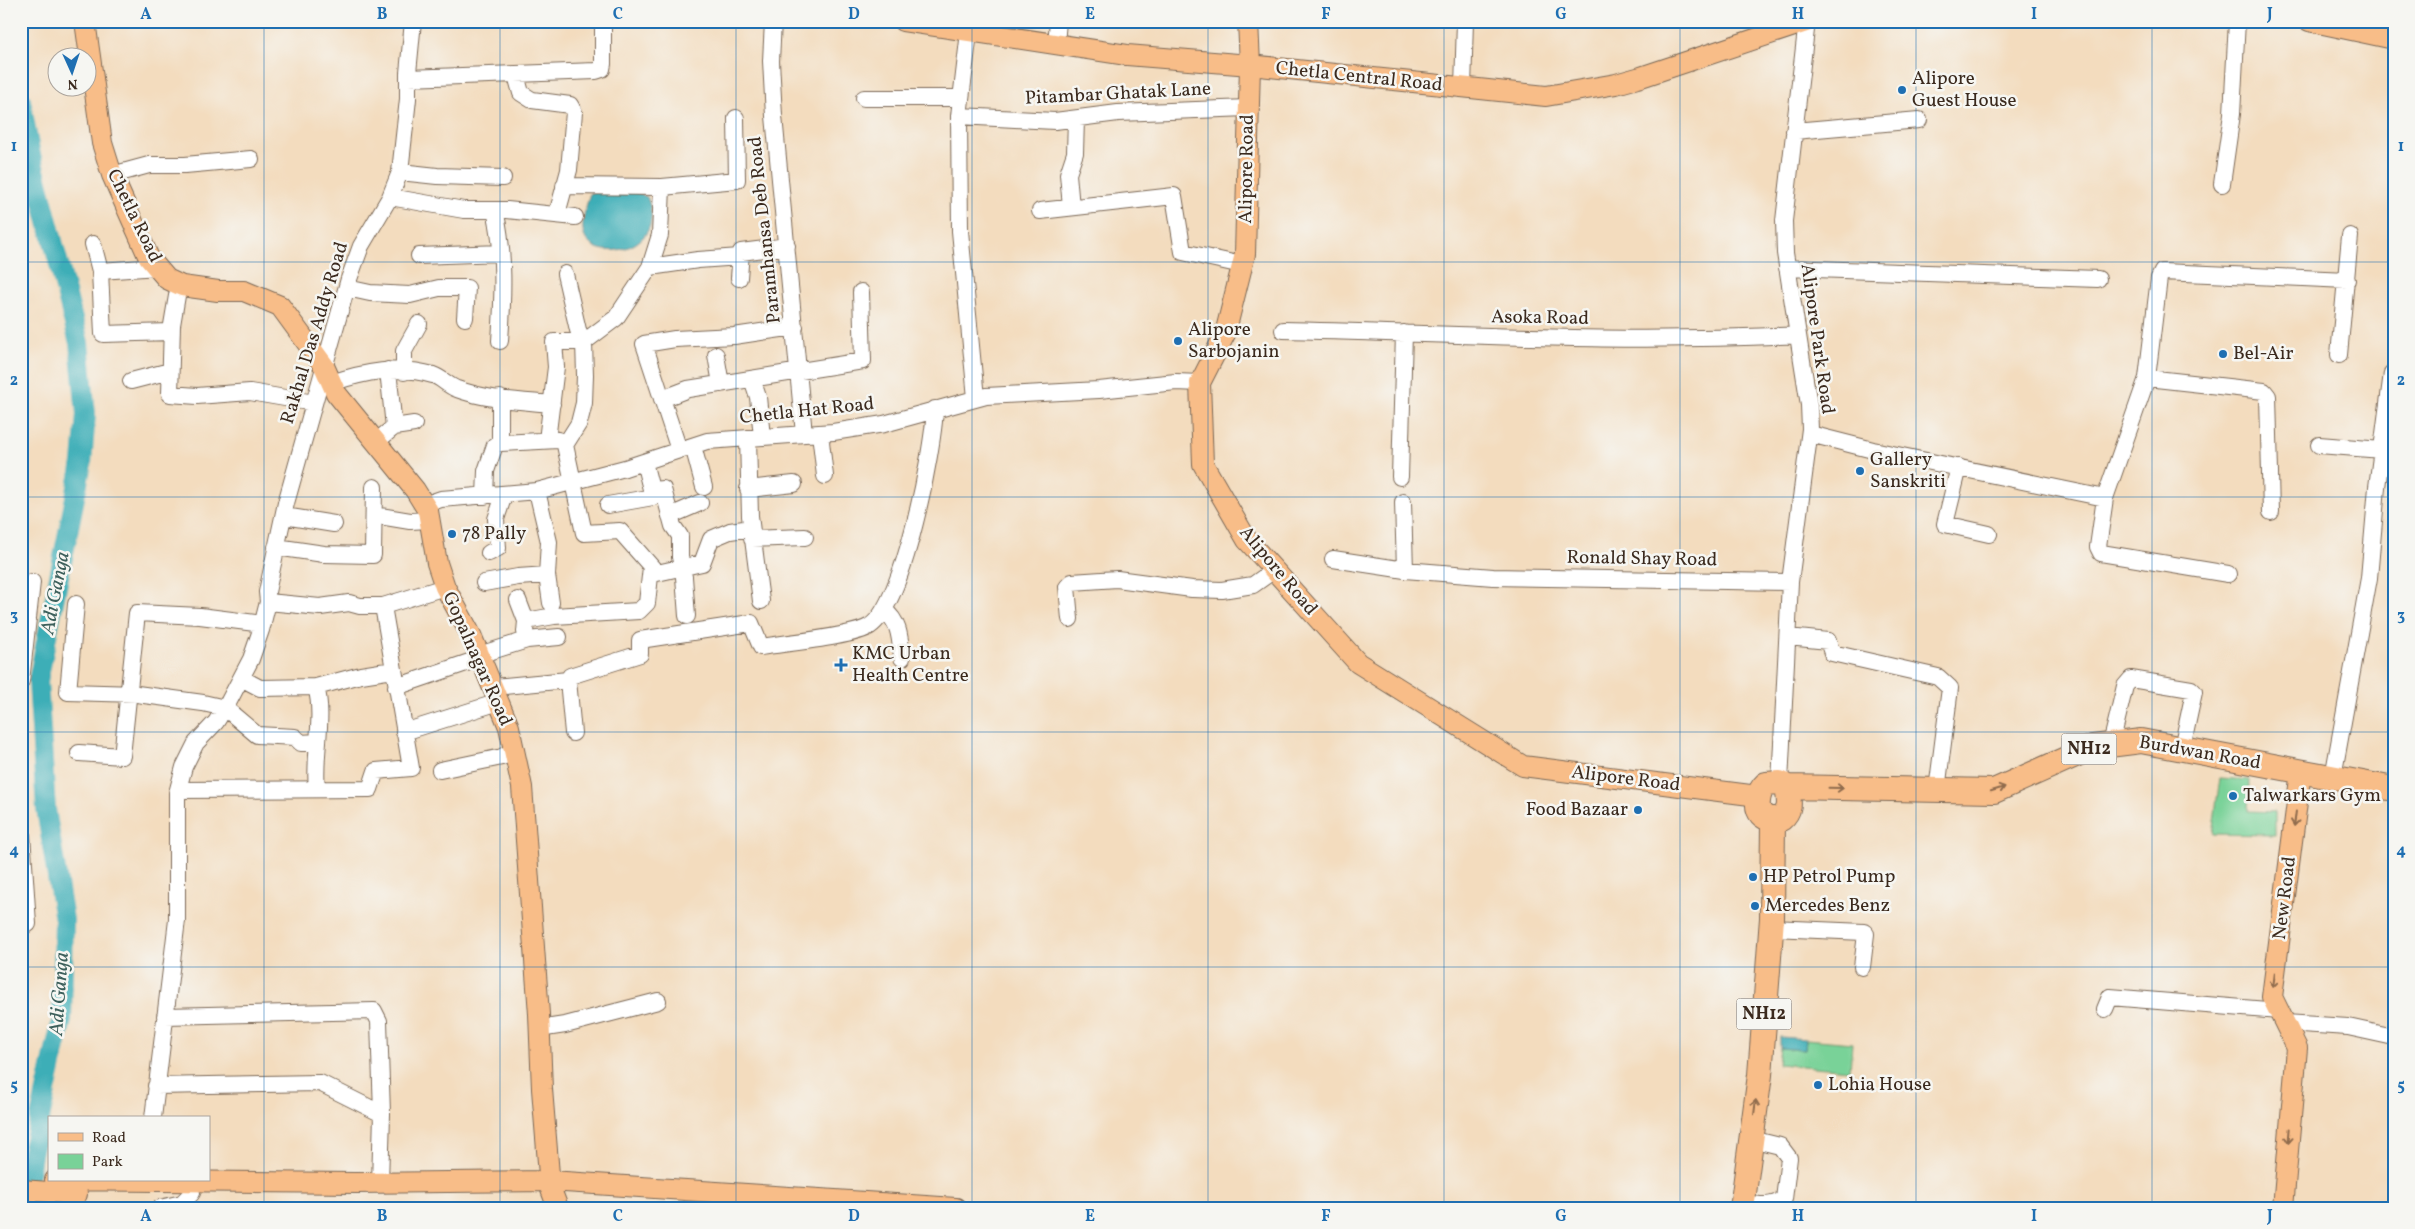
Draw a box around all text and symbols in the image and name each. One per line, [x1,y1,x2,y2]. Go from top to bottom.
text: A [140,4,152,26]
text: B [377,4,388,26]
text: C [613,4,623,26]
text: D [848,4,860,26]
text: E [1085,4,1095,26]
text: F [1321,4,1331,26]
text: G [1555,4,1567,26]
text: H [1792,4,1804,26]
text: I [2031,4,2037,26]
text: J [2266,4,2273,26]
north arrow [48,48,98,98]
street label: Chetla Central Road [1274,55,1444,99]
place label: Alipore Guest House [1912,66,2016,114]
text: N [67,74,78,93]
street label: Pitambar Ghatak Lane [1024,76,1212,112]
marker: Alipore Guest House [1896,84,1908,96]
street label: Alipore Road [1233,114,1261,224]
street label: Paramhansa Deb Road [742,135,788,325]
text: 1 [11,136,17,158]
text: 1 [2398,136,2404,158]
street label: Chetla Road [100,165,168,267]
street label: Rakhal Das Addy Road [275,239,355,427]
street label: Alipore Park Road [1794,262,1840,416]
street label: Asoka Road [1491,304,1589,332]
place label: Alipore Sarbojanin [1188,317,1280,365]
marker: Alipore Sarbojanin [1172,335,1184,347]
place label: Bel-Air [2233,341,2293,367]
marker: Bel-Air [2217,348,2229,360]
text: 2 [10,370,18,392]
text: 2 [2397,370,2405,392]
street label: Chetla Hat Road [738,391,876,431]
place label: Gallery Sanskriti [1870,447,1946,495]
marker: Gallery Sanskriti [1854,465,1866,477]
place label: 78 Pally [462,521,526,547]
street label: Alipore Road [1233,521,1323,621]
marker: 78 Pally [446,528,458,540]
street label: Ronald Shay Road [1566,545,1718,573]
water label: Adi Ganga [34,549,78,638]
street label: Gopalnagar Road [436,588,518,730]
text: 3 [10,605,18,627]
text: 3 [2397,605,2405,627]
place label: KMC Urban Health Centre [852,641,969,689]
marker: KMC Urban Health Centre [834,658,848,672]
street label: Burdwan Road [2137,729,2263,777]
road number: NH12 [2062,734,2116,764]
street label: Alipore Road [1570,759,1682,799]
one-way arrow [1828,783,1844,793]
one-way arrow [1990,783,2006,793]
place label: Talwarkars Gym [2243,783,2381,809]
marker: Talwarkars Gym [2227,790,2239,802]
place label: Food Bazaar [1526,797,1628,823]
marker: Food Bazaar [1632,804,1644,816]
one-way arrow [2290,811,2300,827]
text: 4 [9,840,19,862]
text: 4 [2396,840,2406,862]
street label: New Road [2267,855,2303,941]
place label: HP Petrol Pump [1763,864,1895,890]
marker: HP Petrol Pump [1747,871,1759,883]
place label: Mercedes Benz [1765,893,1890,919]
marker: Mercedes Benz [1749,900,1761,912]
water label: Adi Ganga [43,951,77,1038]
one-way arrow [2269,972,2279,988]
road number: NH12 [1736,999,1792,1030]
place label: Lohia House [1828,1072,1931,1098]
text: 5 [10,1075,18,1097]
text: 5 [2397,1075,2405,1097]
marker: Lohia House [1812,1079,1824,1091]
one-way arrow [1750,1100,1760,1116]
legend [48,1116,210,1182]
text: Road [92,1128,126,1149]
one-way arrow [2285,1128,2294,1144]
text: Park [92,1152,123,1173]
text: A [140,1206,152,1228]
text: B [377,1206,388,1228]
text: C [613,1206,623,1228]
text: D [848,1206,860,1228]
text: E [1085,1206,1095,1228]
text: F [1321,1206,1331,1228]
text: G [1555,1206,1567,1228]
text: H [1792,1206,1804,1228]
text: I [2031,1206,2037,1228]
text: J [2266,1206,2273,1228]

